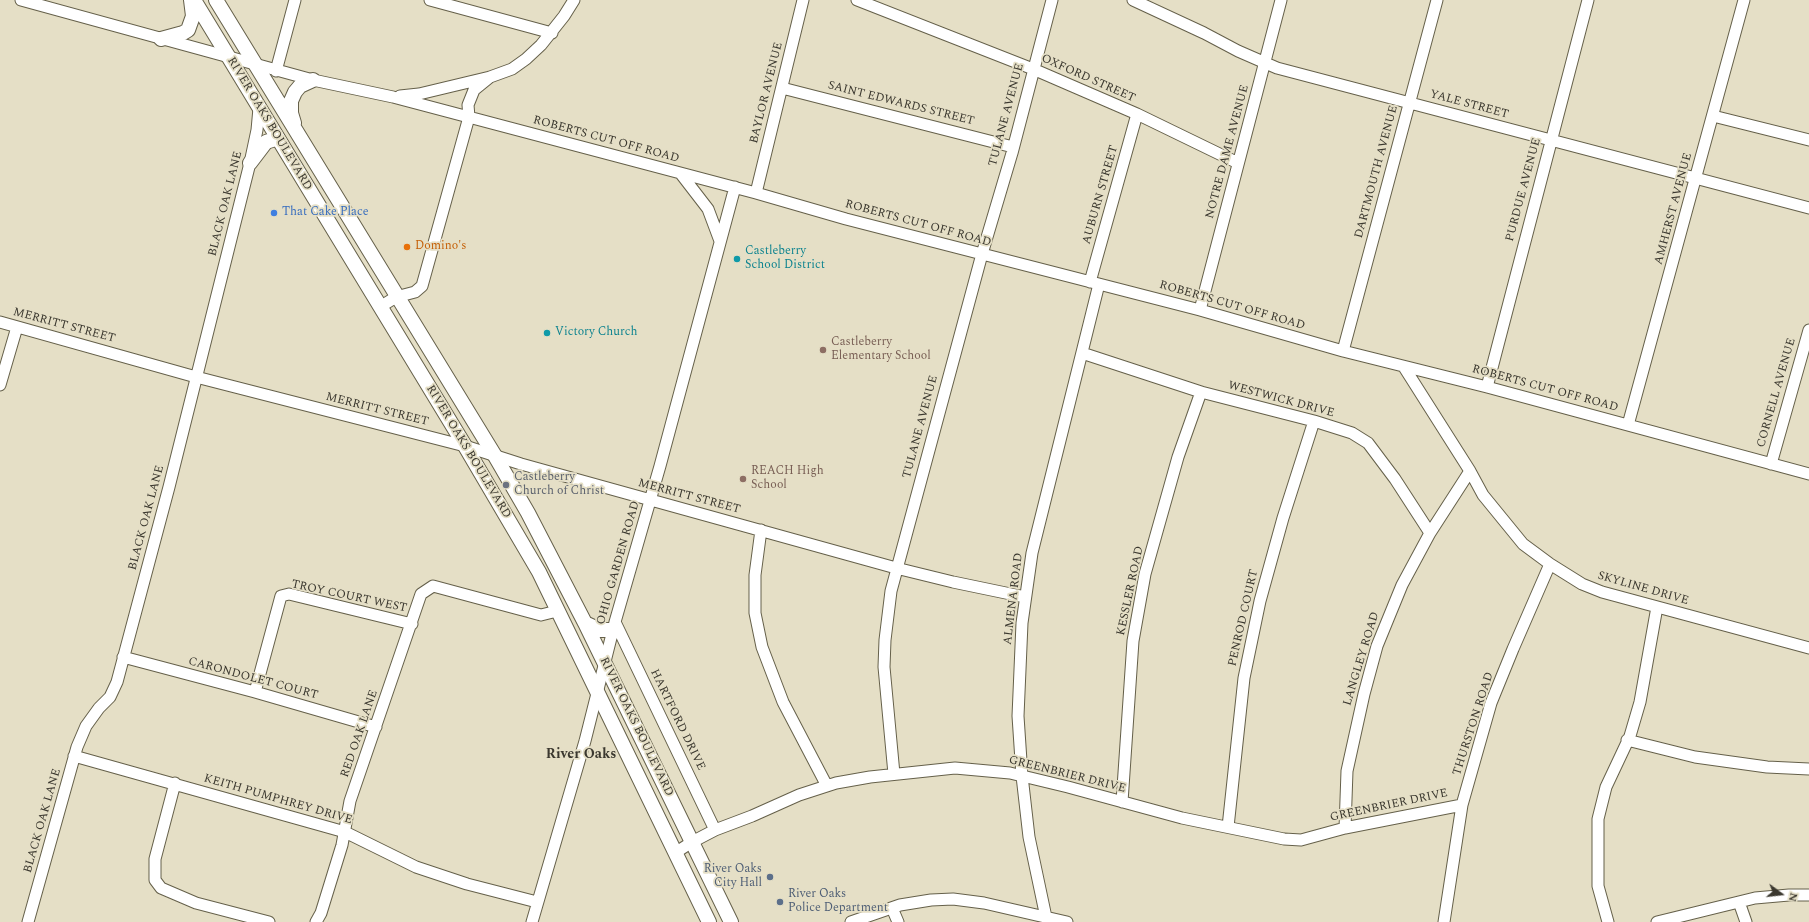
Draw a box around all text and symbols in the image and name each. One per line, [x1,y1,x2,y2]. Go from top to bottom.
street label: BAYLOR AVENUE [747,41,787,145]
street label: OXFORD STREET [1039,52,1137,106]
street label: RIVER OAKS BOULEVARD [223,55,315,193]
street label: TULANE AVENUE [986,62,1028,168]
street label: SAINT EDWARDS STREET [826,79,976,129]
street label: NOTRE DAME AVENUE [1203,83,1253,221]
street label: YALE STREET [1428,88,1510,122]
street label: DARTMOUTH AVENUE [1352,104,1402,240]
street label: ROBERTS CUT OFF ROAD [531,114,681,166]
street label: PURDUE AVENUE [1503,137,1545,243]
street label: AUBURN STREET [1080,144,1122,246]
street label: BLACK OAK LANE [206,150,246,258]
street label: AMHERST AVENUE [1652,152,1696,266]
street label: ROBERTS CUT OFF ROAD [843,198,993,250]
place label: That Cake Place [282,206,369,220]
marker: That Cake Place [269,208,279,218]
place label: Domino's [415,240,466,254]
marker: Domino's [402,242,412,252]
place label: Castleberry School District [745,245,825,273]
marker: Castleberry School District [732,254,742,264]
street label: ROBERTS CUT OFF ROAD [1158,278,1306,334]
street label: MERRITT STREET [11,305,117,347]
place label: Victory Church [555,326,638,340]
marker: Victory Church [542,328,552,338]
place label: Castleberry Elementary School [831,336,931,364]
street label: CORNELL AVENUE [1754,337,1800,449]
marker: Castleberry Elementary School [818,345,828,355]
street label: ROBERTS CUT OFF ROAD [1470,363,1620,415]
street label: TULANE AVENUE [900,374,942,480]
street label: WESTWICK DRIVE [1226,379,1336,421]
street label: RIVER OAKS BOULEVARD [422,383,514,521]
street label: MERRITT STREET [324,390,430,430]
street label: BLACK OAK LANE [126,464,168,572]
place label: REACH High School [751,465,824,493]
place label: Castleberry Church of Christ [514,471,604,499]
marker: REACH High School [738,474,748,484]
street label: MERRITT STREET [636,476,742,518]
marker: Castleberry Church of Christ [501,480,511,490]
street label: OHIO GARDEN ROAD [594,500,644,626]
street label: KESSLER ROAD [1115,545,1147,637]
street label: ALMENA ROAD [1001,552,1027,646]
street label: PENROD COURT [1226,568,1262,668]
street label: SKYLINE DRIVE [1596,569,1690,609]
street label: TROY COURT WEST [290,578,408,616]
street label: LANGLEY ROAD [1341,610,1383,708]
street label: CARONDOLET COURT [186,655,320,703]
street label: RIVER OAKS BOULEVARD [596,655,676,799]
street label: HARTFORD DRIVE [646,667,708,773]
street label: THURSTON ROAD [1451,671,1497,777]
street label: RED OAK LANE [338,688,382,780]
district label: River Oaks [546,747,616,763]
street label: GREENBRIER DRIVE [1007,753,1127,797]
street label: BLACK OAK LANE [21,767,65,875]
street label: KEITH PUMPHREY DRIVE [202,772,354,828]
street label: GREENBRIER DRIVE [1329,786,1449,826]
place label: River Oaks City Hall [704,863,762,891]
marker: River Oaks City Hall [765,872,775,882]
north arrow [1761,874,1801,914]
place label: River Oaks Police Department [788,888,888,916]
text: N [1784,891,1802,904]
marker: River Oaks Police Department [775,897,785,907]

